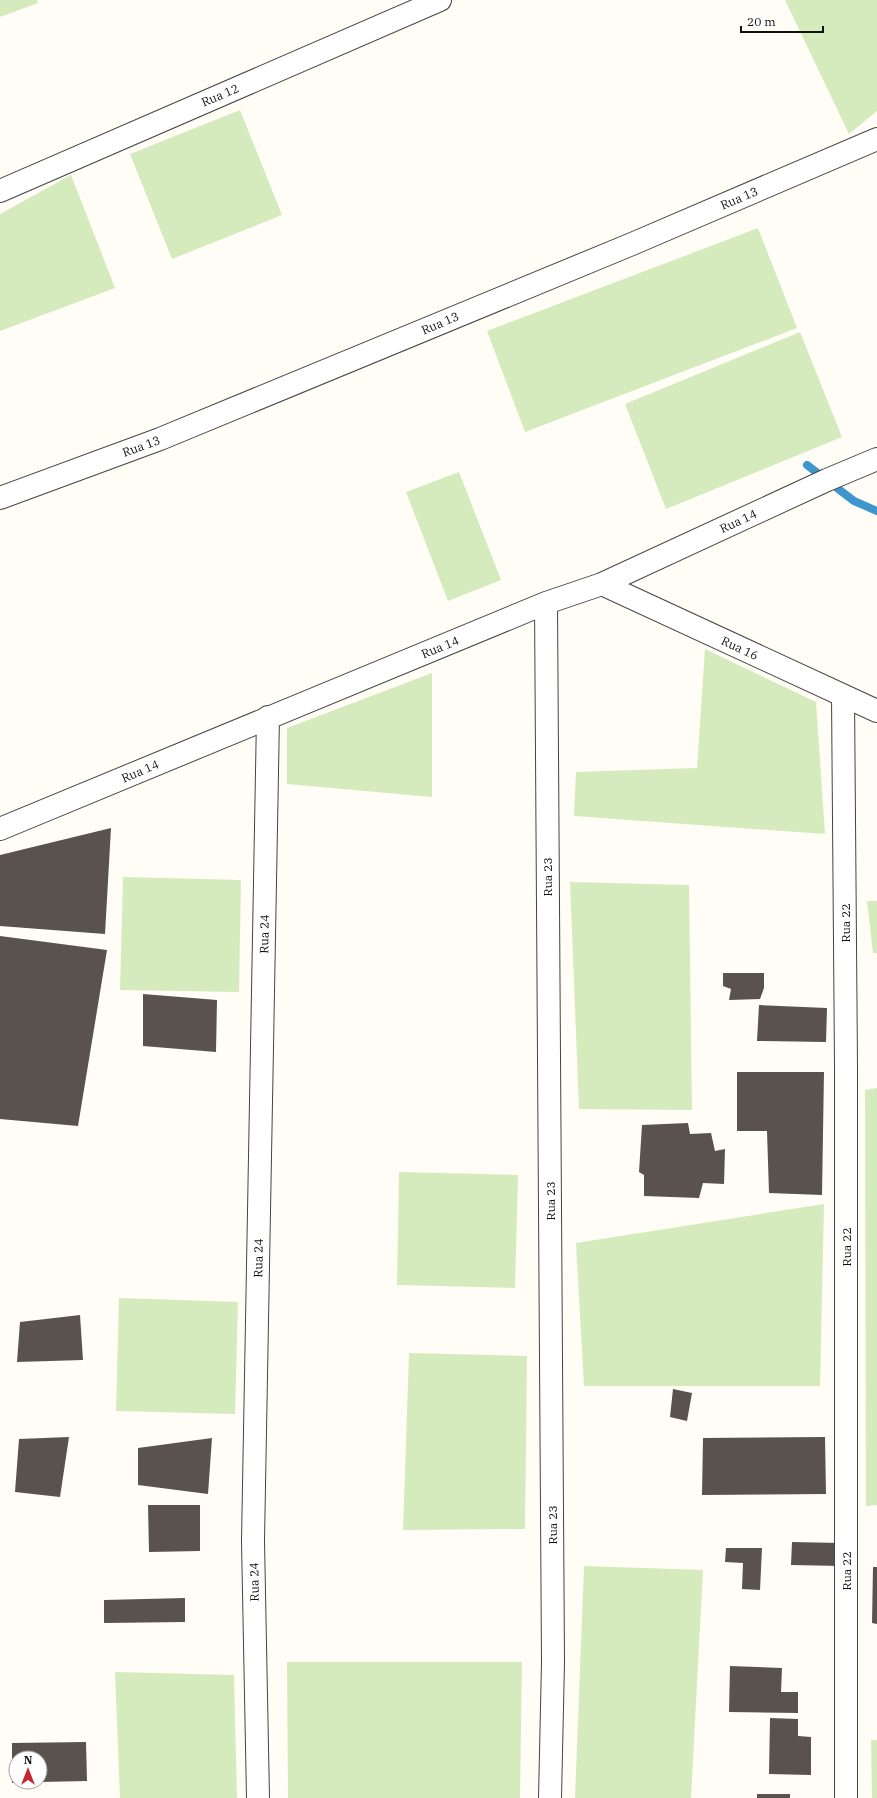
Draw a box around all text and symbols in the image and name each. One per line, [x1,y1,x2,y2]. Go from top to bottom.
scale bar [741,8,823,34]
text: 20 m [747,14,776,29]
street label: Rua 12 [199,80,241,110]
street label: Rua 13 [718,183,760,213]
street label: Rua 13 [419,308,461,338]
street label: Rua 13 [120,432,162,460]
street label: Rua 14 [717,506,759,536]
street label: Rua 14 [419,633,461,661]
street label: Rua 16 [719,633,761,663]
street label: Rua 14 [119,756,161,786]
street label: Rua 23 [540,857,555,897]
street label: Rua 22 [838,903,853,943]
street label: Rua 24 [256,914,272,954]
street label: Rua 23 [543,1181,558,1221]
street label: Rua 22 [839,1227,854,1267]
street label: Rua 24 [250,1238,266,1278]
street label: Rua 23 [545,1505,560,1545]
street label: Rua 22 [839,1551,854,1591]
street label: Rua 24 [246,1562,262,1602]
north arrow [8,1750,48,1790]
text: N [24,1753,33,1767]

